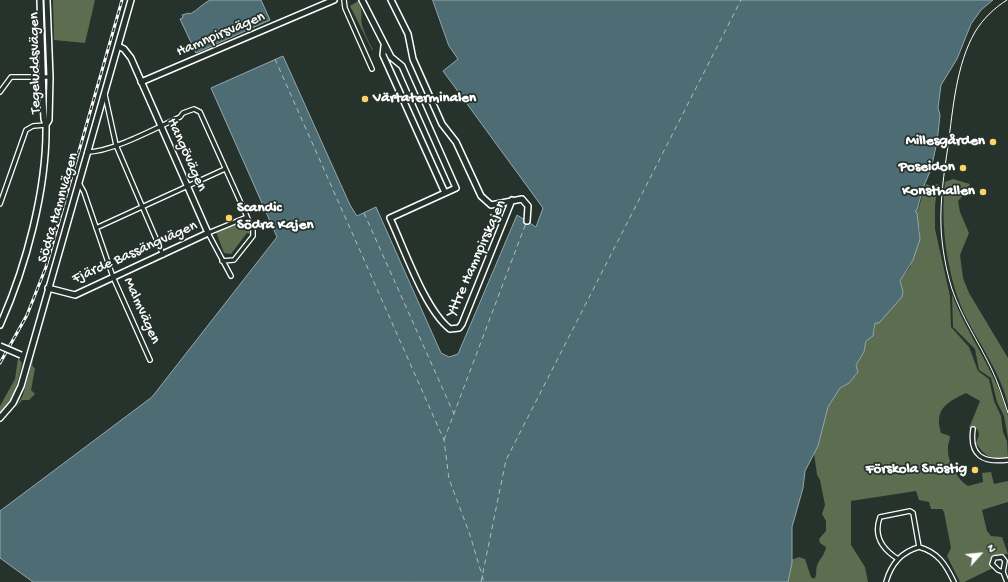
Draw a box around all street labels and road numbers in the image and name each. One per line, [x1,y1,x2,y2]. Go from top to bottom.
street label: Hamnpirsvägen [174,8,268,62]
street label: Tegeluddsvägen [26,12,46,114]
street label: Hangövägen [162,115,210,195]
street label: Södra Hamnvägen [35,151,83,265]
street label: Yttre Hamnpirskajen [443,198,511,320]
street label: Fjärde Bassängvägen [70,217,200,289]
street label: Malmvägen [118,275,164,347]

